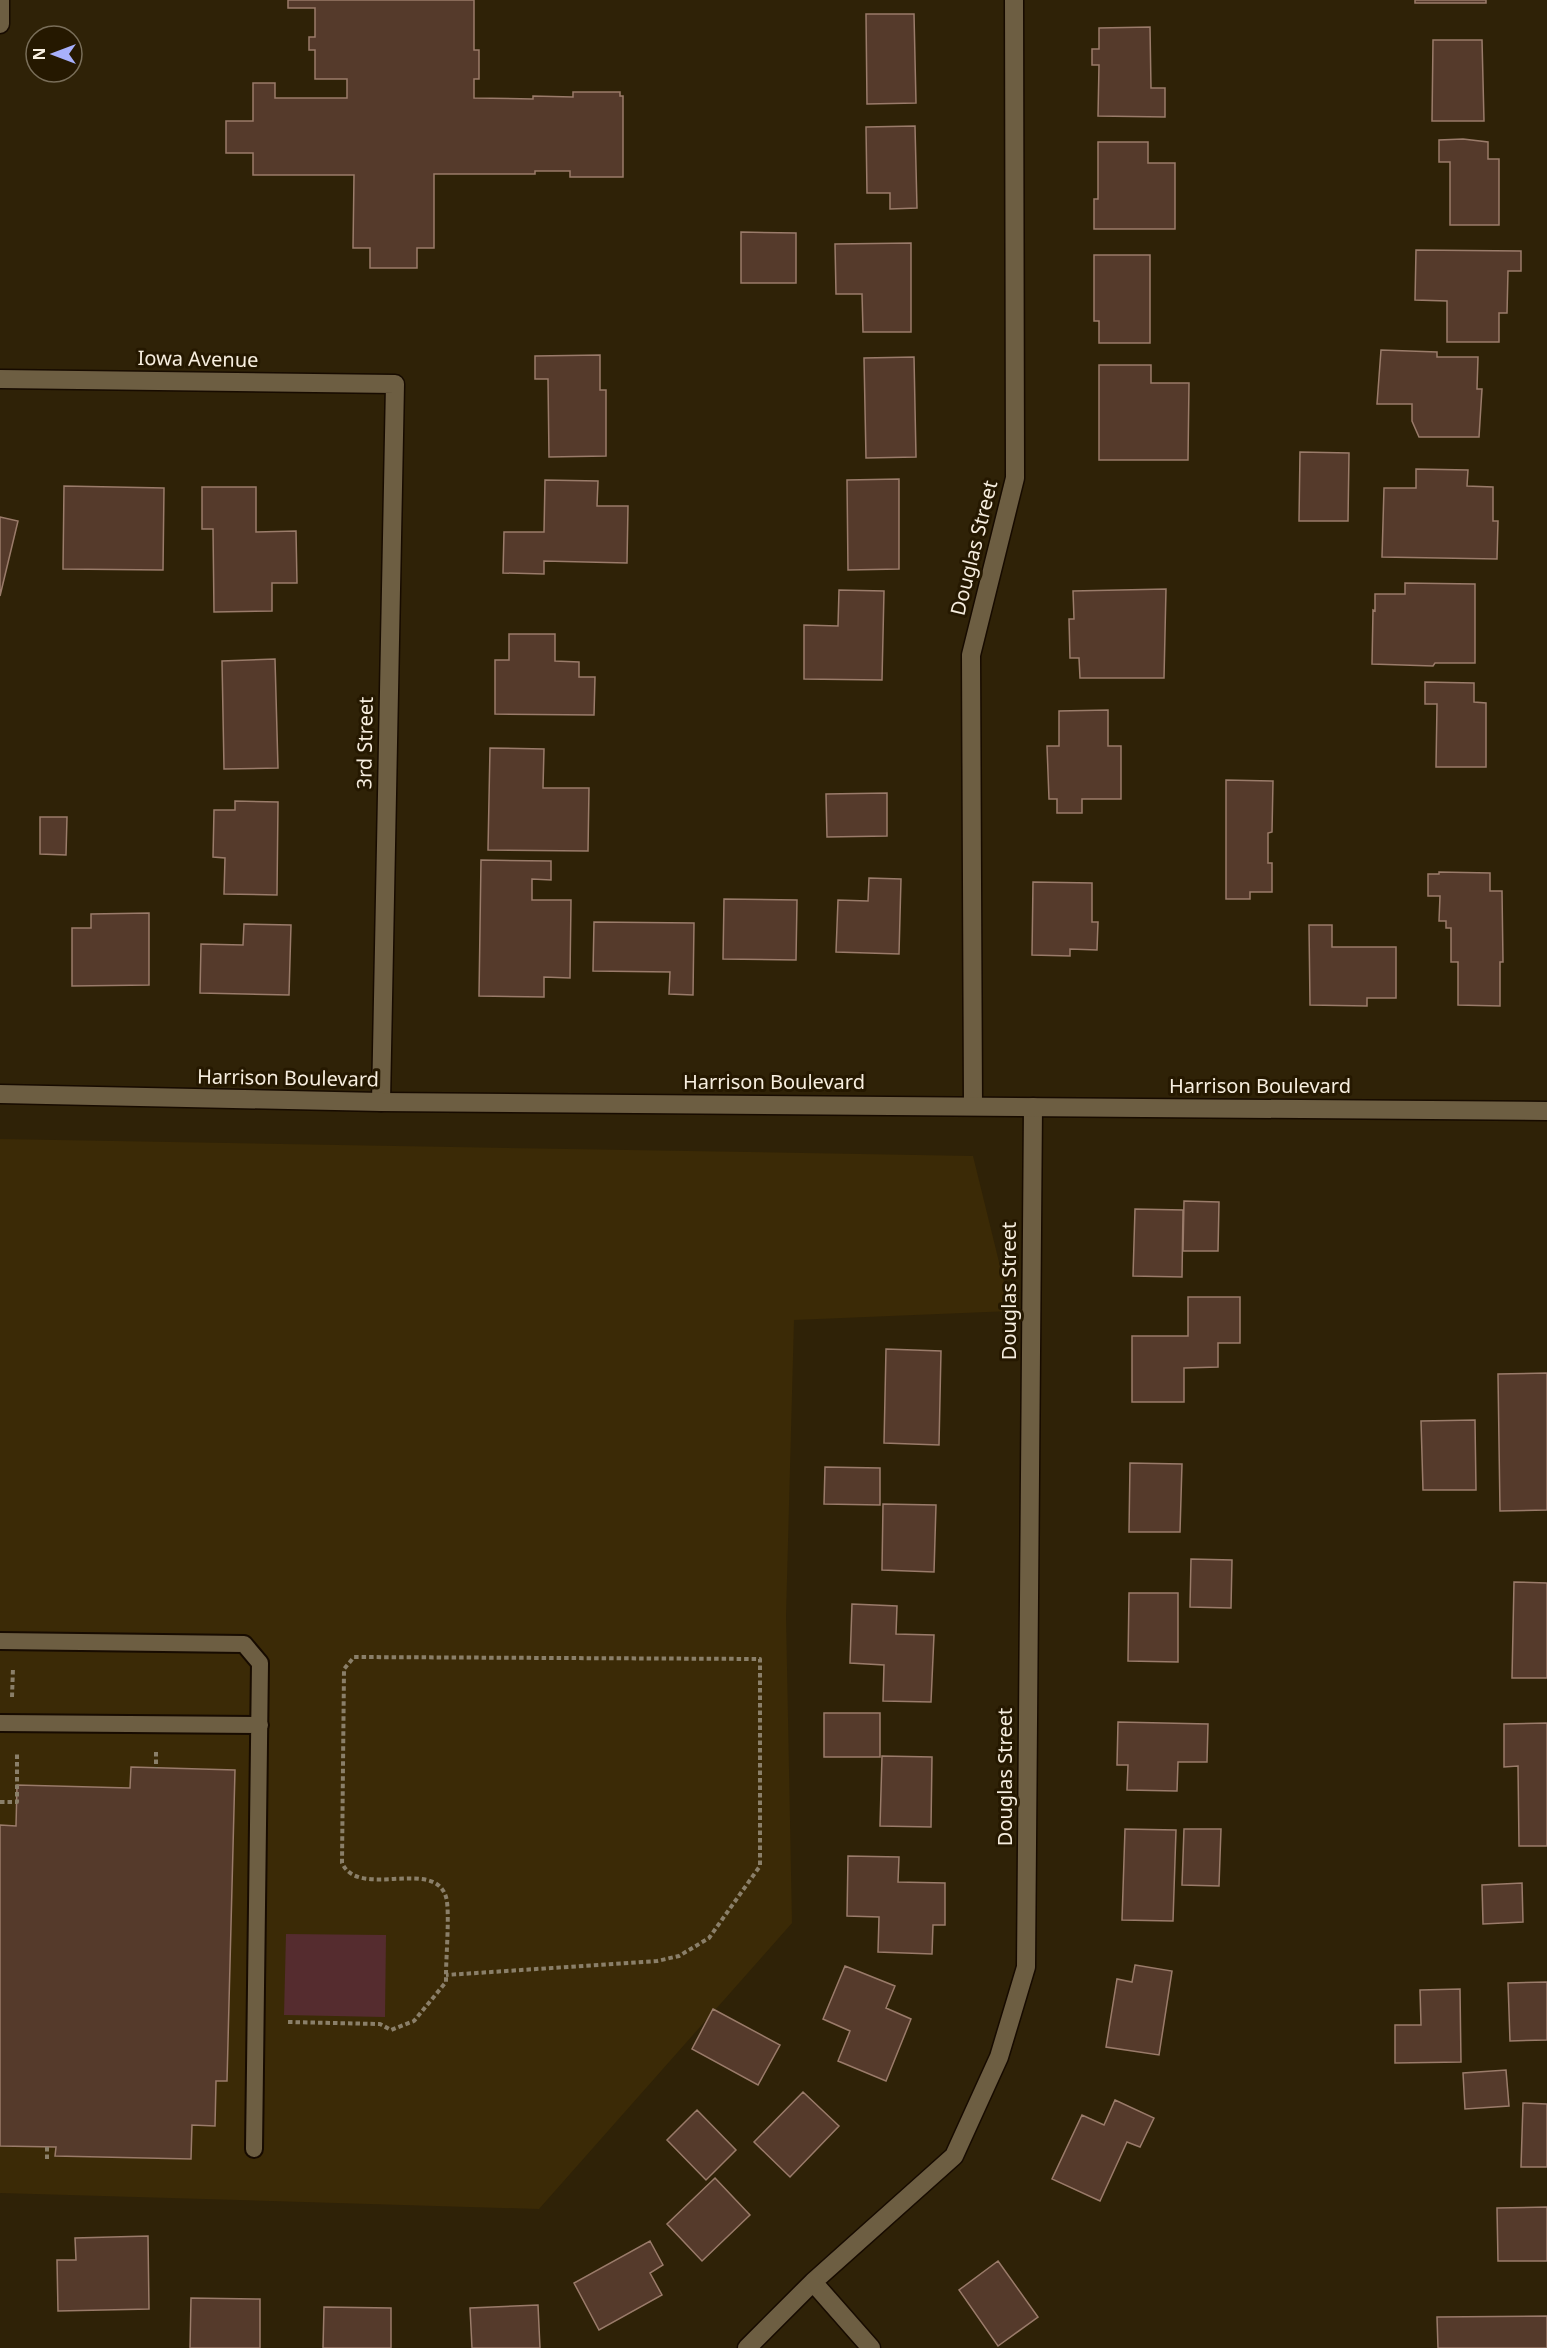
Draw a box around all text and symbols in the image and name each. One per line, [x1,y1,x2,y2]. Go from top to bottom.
north arrow [24,24,84,84]
text: N [28,47,50,61]
street label: Iowa Avenue [137,344,259,373]
street label: Douglas Street [944,477,1003,618]
street label: 3rd Street [350,696,379,790]
street label: Harrison Boulevard [197,1062,379,1093]
street label: Harrison Boulevard [683,1068,865,1095]
street label: Harrison Boulevard [1169,1072,1351,1099]
street label: Douglas Street [995,1222,1022,1360]
street label: Douglas Street [991,1708,1018,1846]

